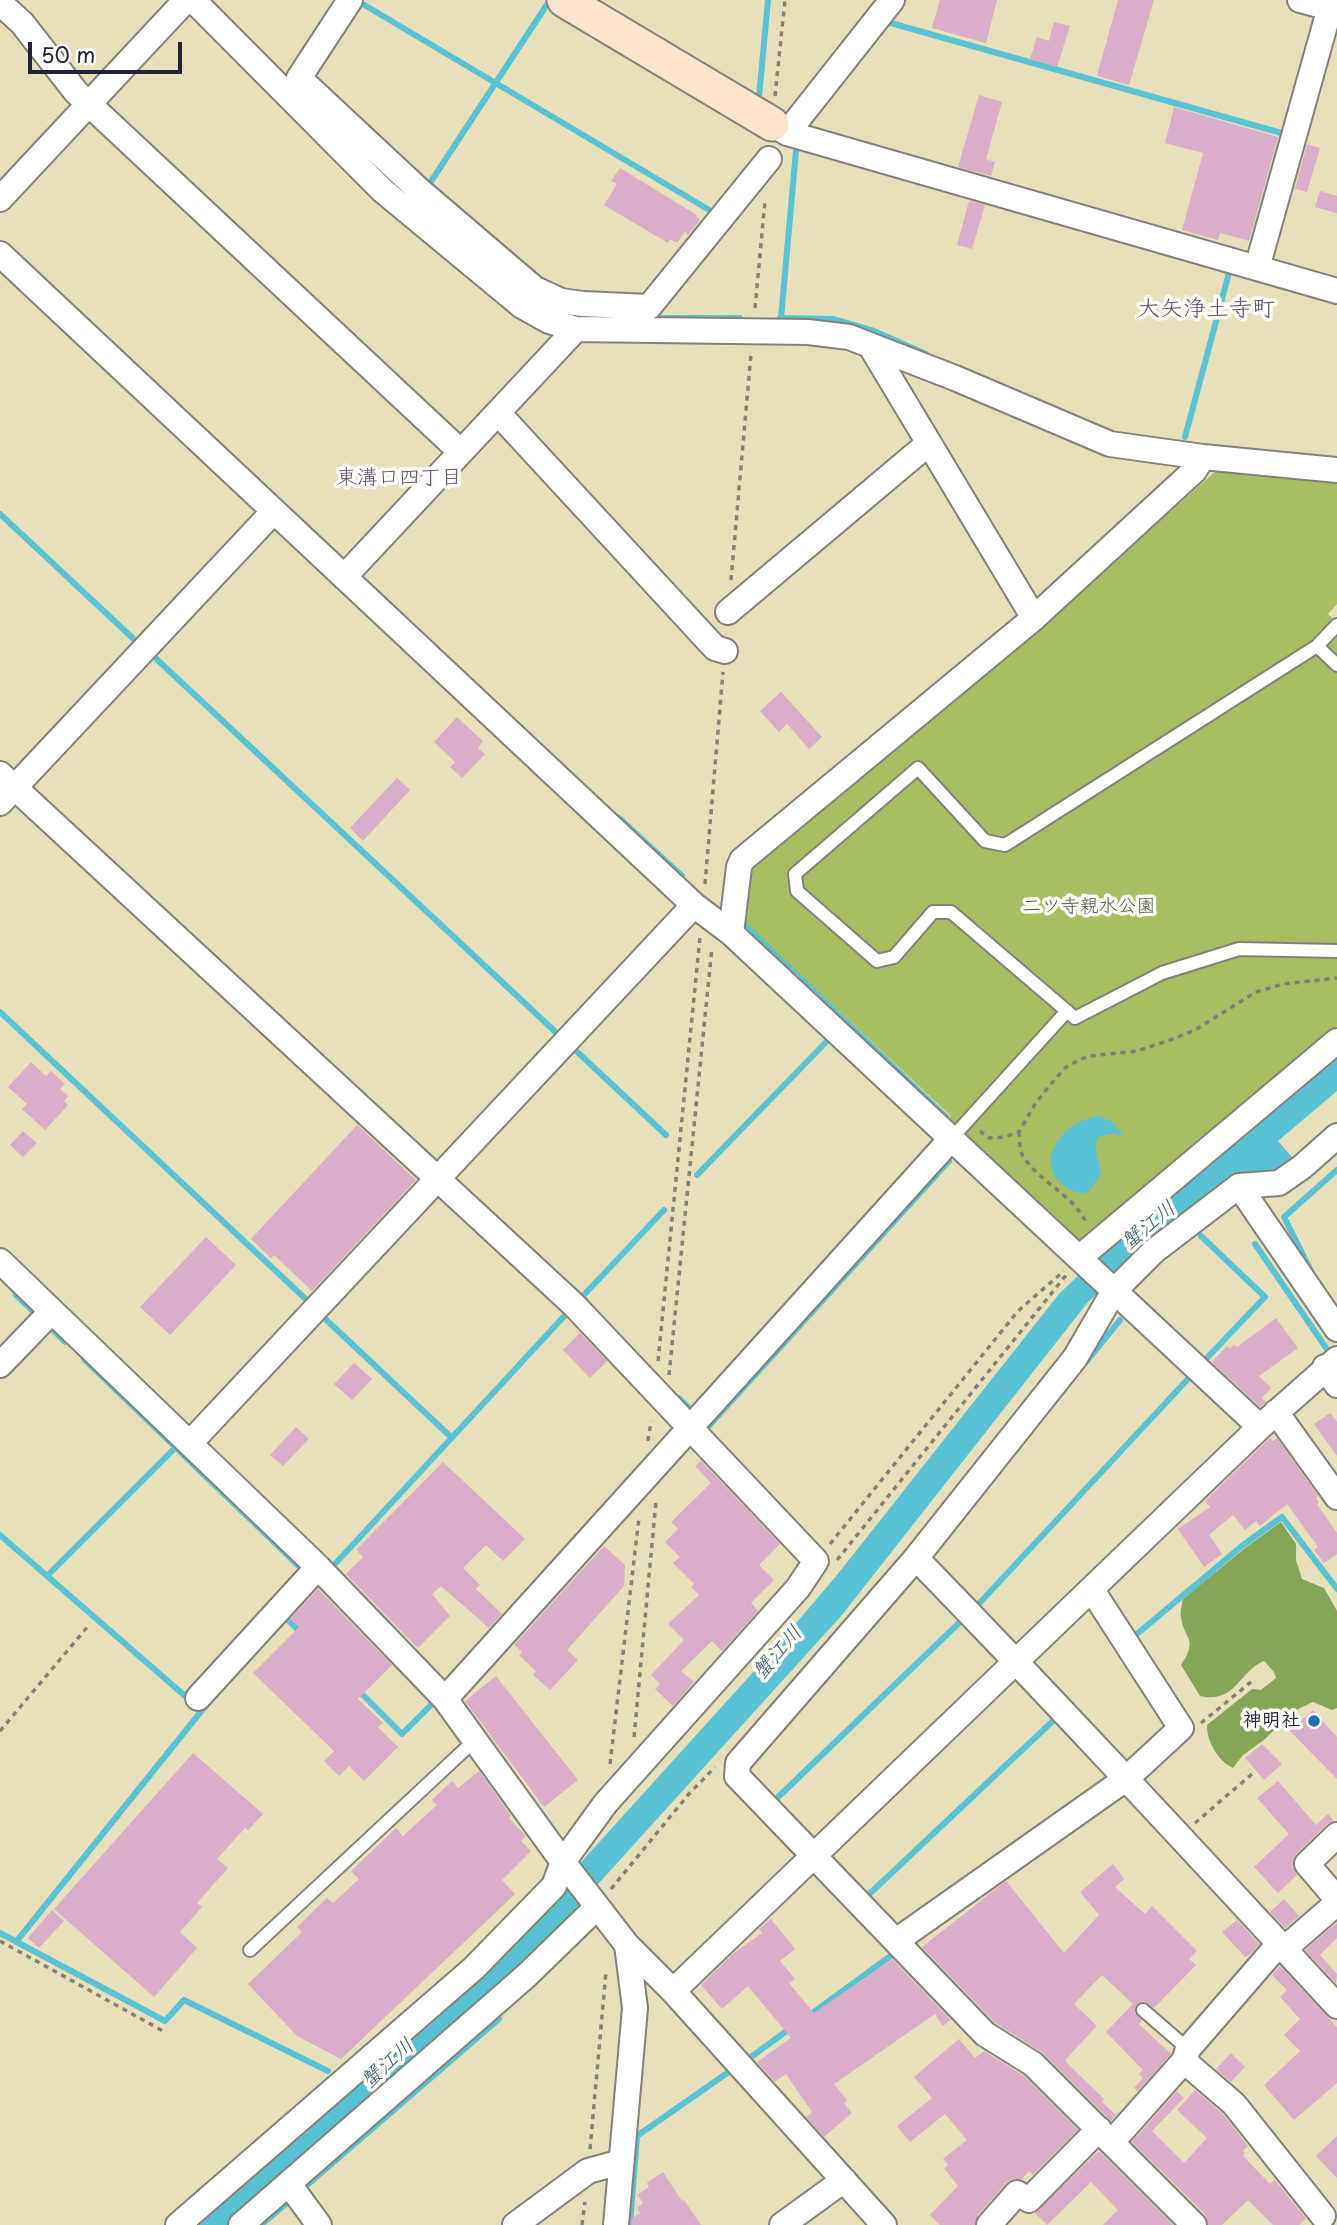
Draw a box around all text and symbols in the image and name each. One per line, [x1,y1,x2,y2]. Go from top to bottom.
scale bar [32,28,186,72]
text: 50 m [41,38,95,70]
district label: 大矢浄土寺町 [1137,296,1275,324]
district label: 東溝口四丁目 [336,465,462,491]
park label: 二ツ寺親水公園 [1023,896,1155,918]
water label: 蟹江川 [1117,1196,1181,1256]
water label: 蟹江川 [748,1621,808,1685]
place label: 神明社 [1243,1710,1300,1732]
marker: 神明社 [1306,1713,1322,1729]
water label: 蟹江川 [356,2034,420,2094]

